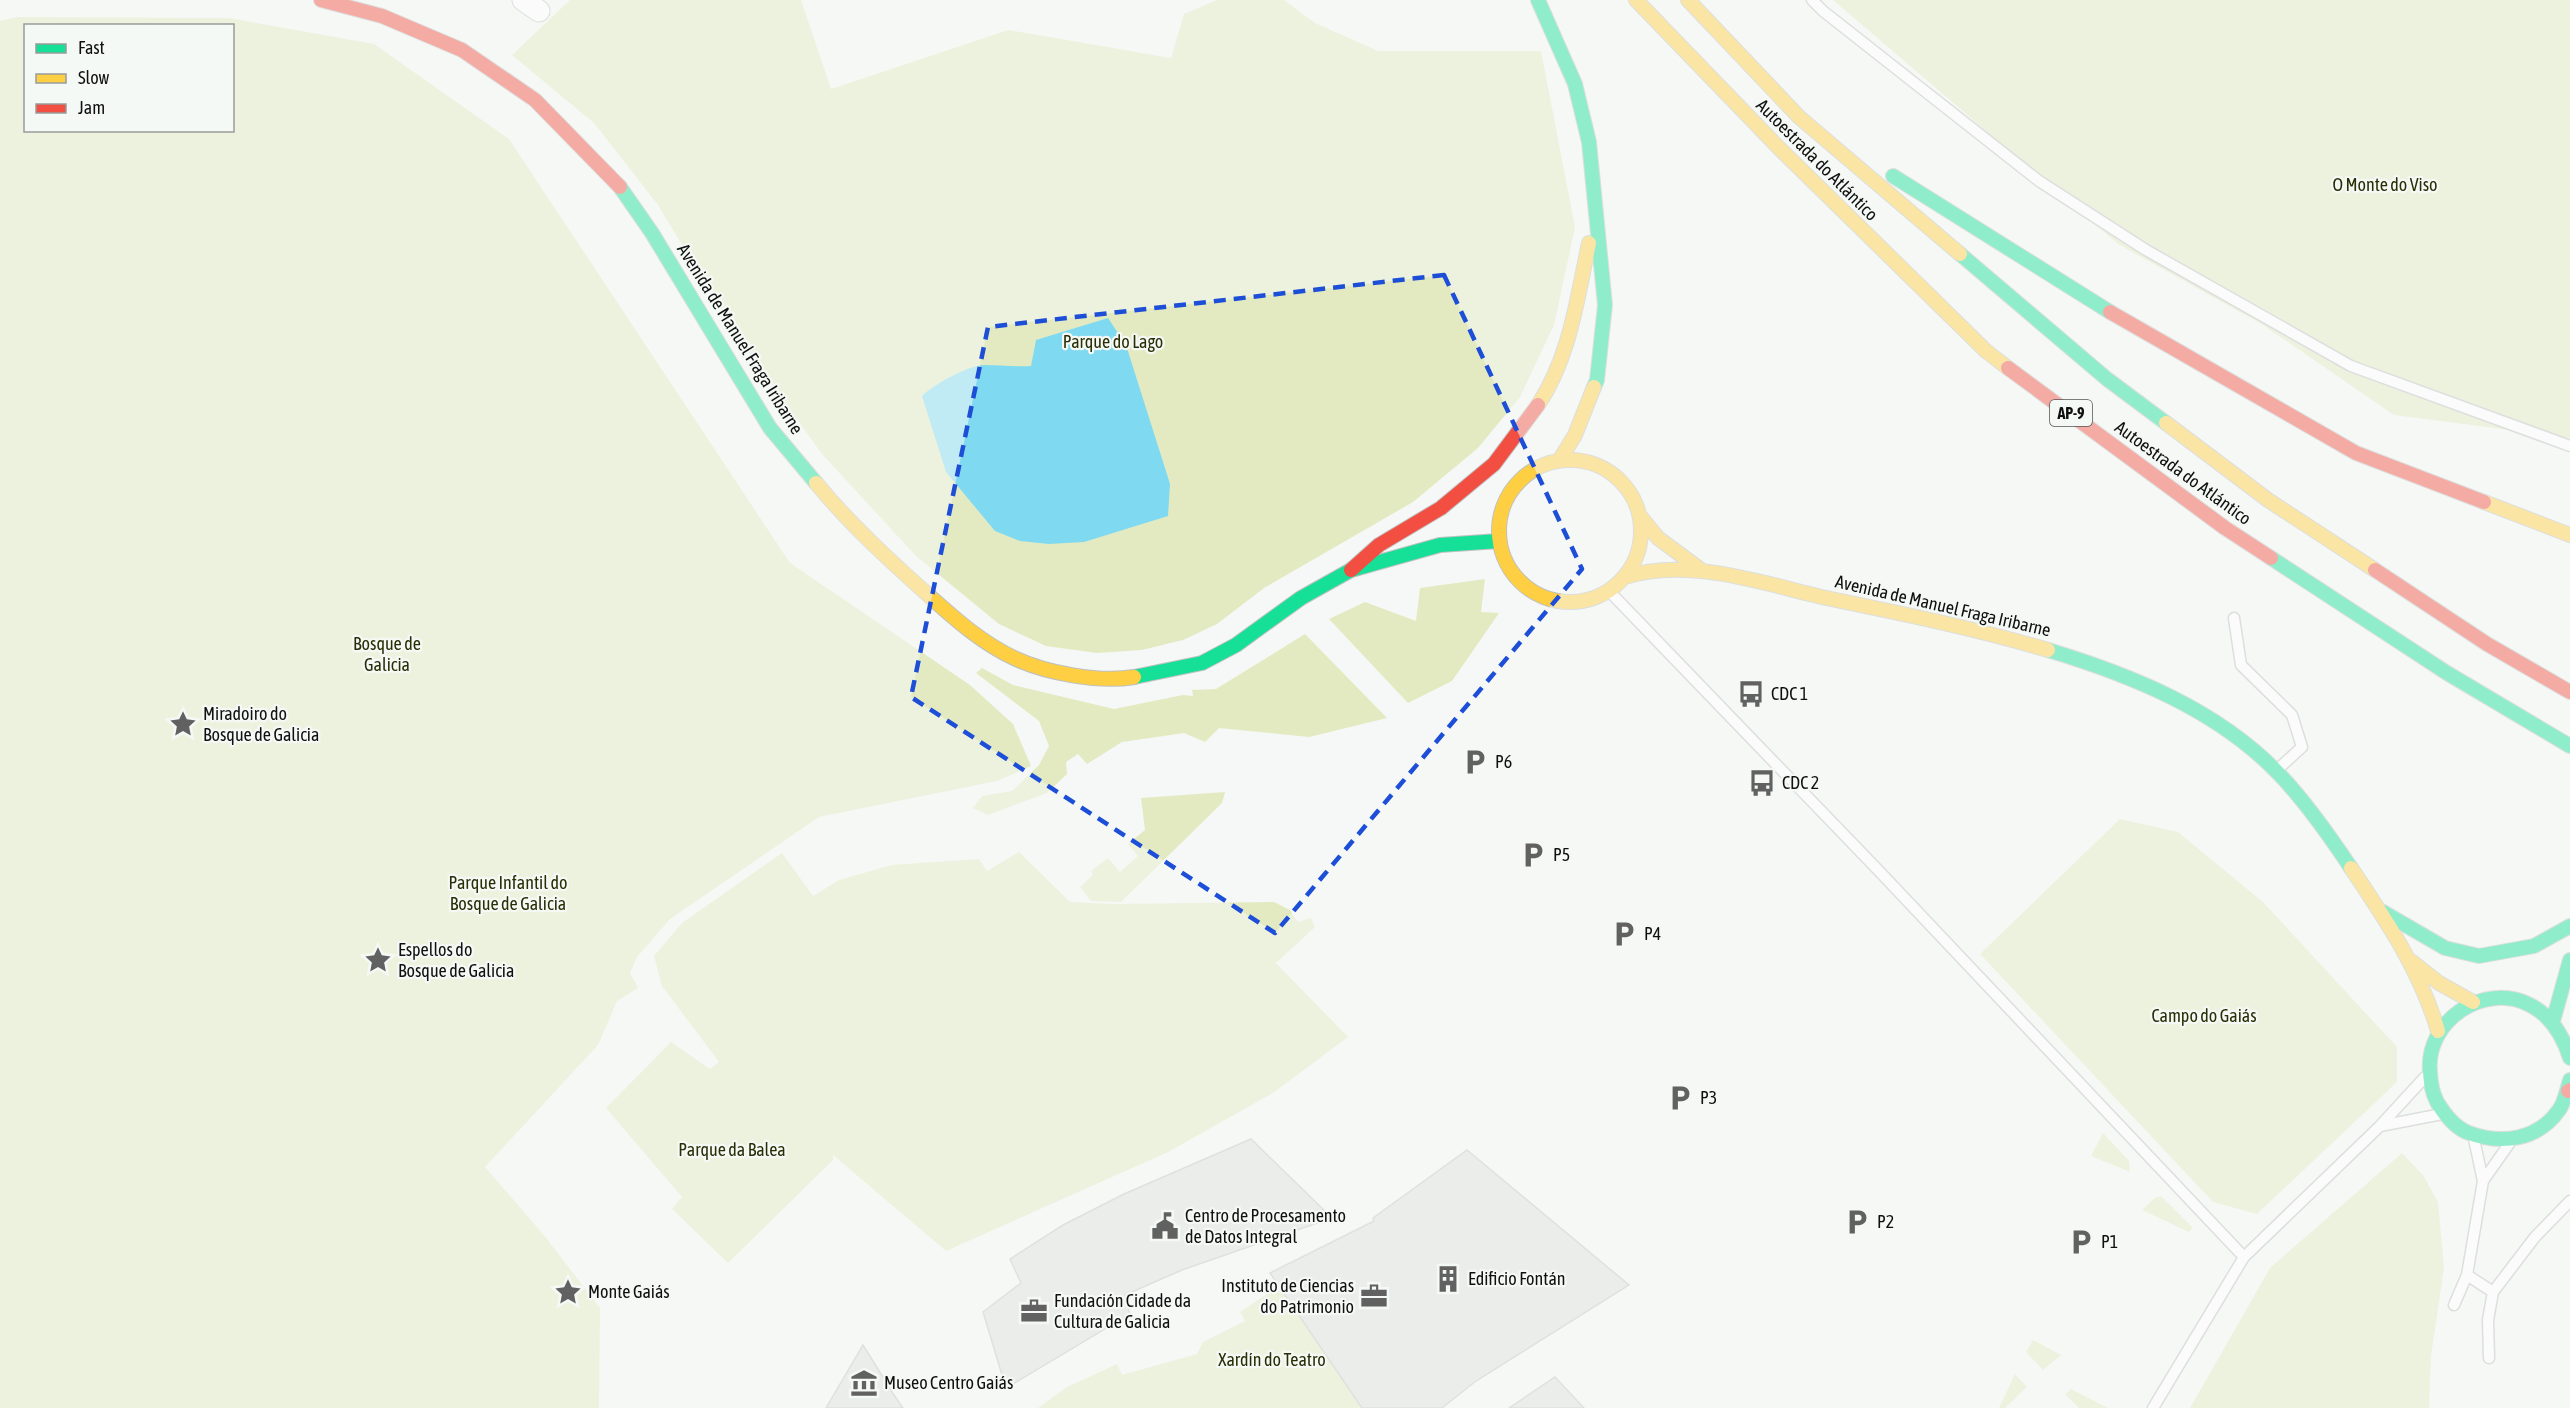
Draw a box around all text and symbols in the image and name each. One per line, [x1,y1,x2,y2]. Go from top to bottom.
legend [24,24,234,132]
text: Fast [78,37,105,58]
text: Slow [78,67,109,88]
street label: Autoestrada do Atlántico [1752,95,1882,225]
text: Jam [78,97,105,118]
park label: O Monte do Viso [2332,174,2438,195]
street label: Avenida de Manuel Fraga Iribarne [673,240,808,438]
park label: Parque do Lago [1063,331,1163,352]
road number: AP-9 [2050,400,2092,426]
street label: Autoestrada do Atlántico [2111,416,2255,529]
street label: Avenida de Manuel Fraga Iribarne [1833,570,2053,641]
park label: Bosque de Galicia [353,633,421,675]
bus stop icon: CDC 1 [1736,679,1766,709]
place label: CDC 1 [1771,683,1808,704]
place label: Miradoiro do Bosque de Galicia [203,703,319,745]
place icon: Miradoiro do Bosque de Galicia [168,709,198,739]
parking icon: P6 [1460,747,1490,777]
place label: P6 [1495,751,1512,772]
bus stop icon: CDC 2 [1747,768,1777,798]
place label: CDC 2 [1782,772,1819,793]
parking icon: P5 [1518,840,1548,870]
place label: P5 [1553,844,1570,865]
park label: Parque Infantil do Bosque de Galicia [449,872,567,914]
parking icon: P4 [1609,919,1639,949]
place label: P4 [1644,923,1661,944]
place label: Espellos do Bosque de Galicia [398,939,514,981]
place icon: Espellos do Bosque de Galicia [363,945,393,975]
park label: Campo do Gaiás [2151,1005,2257,1026]
parking icon: P3 [1665,1083,1695,1113]
place label: P3 [1700,1087,1717,1108]
park label: Parque da Balea [678,1139,786,1160]
place label: Centro de Procesamento de Datos Integral [1185,1205,1346,1247]
parking icon: P2 [1842,1207,1872,1237]
public building icon: Centro de Procesamento de Datos Integral [1150,1211,1180,1241]
place label: P2 [1877,1211,1894,1232]
parking icon: P1 [2066,1227,2096,1257]
place label: P1 [2101,1231,2118,1252]
building icon: Edificio Fontán [1433,1264,1463,1294]
place label: Edificio Fontán [1468,1268,1566,1289]
place label: Instituto de Ciencias do Patrimonio [1221,1275,1354,1317]
place icon: Monte Gaiás [553,1277,583,1307]
place label: Monte Gaiás [588,1281,670,1302]
office icon: Instituto de Ciencias do Patrimonio [1359,1281,1389,1311]
place label: Fundación Cidade da Cultura de Galicia [1054,1290,1191,1332]
office icon: Fundación Cidade da Cultura de Galicia [1019,1296,1049,1326]
park label: Xardín do Teatro [1218,1349,1326,1370]
museum icon: Museo Centro Gaiás [849,1368,879,1398]
place label: Museo Centro Gaiás [884,1372,1013,1393]

